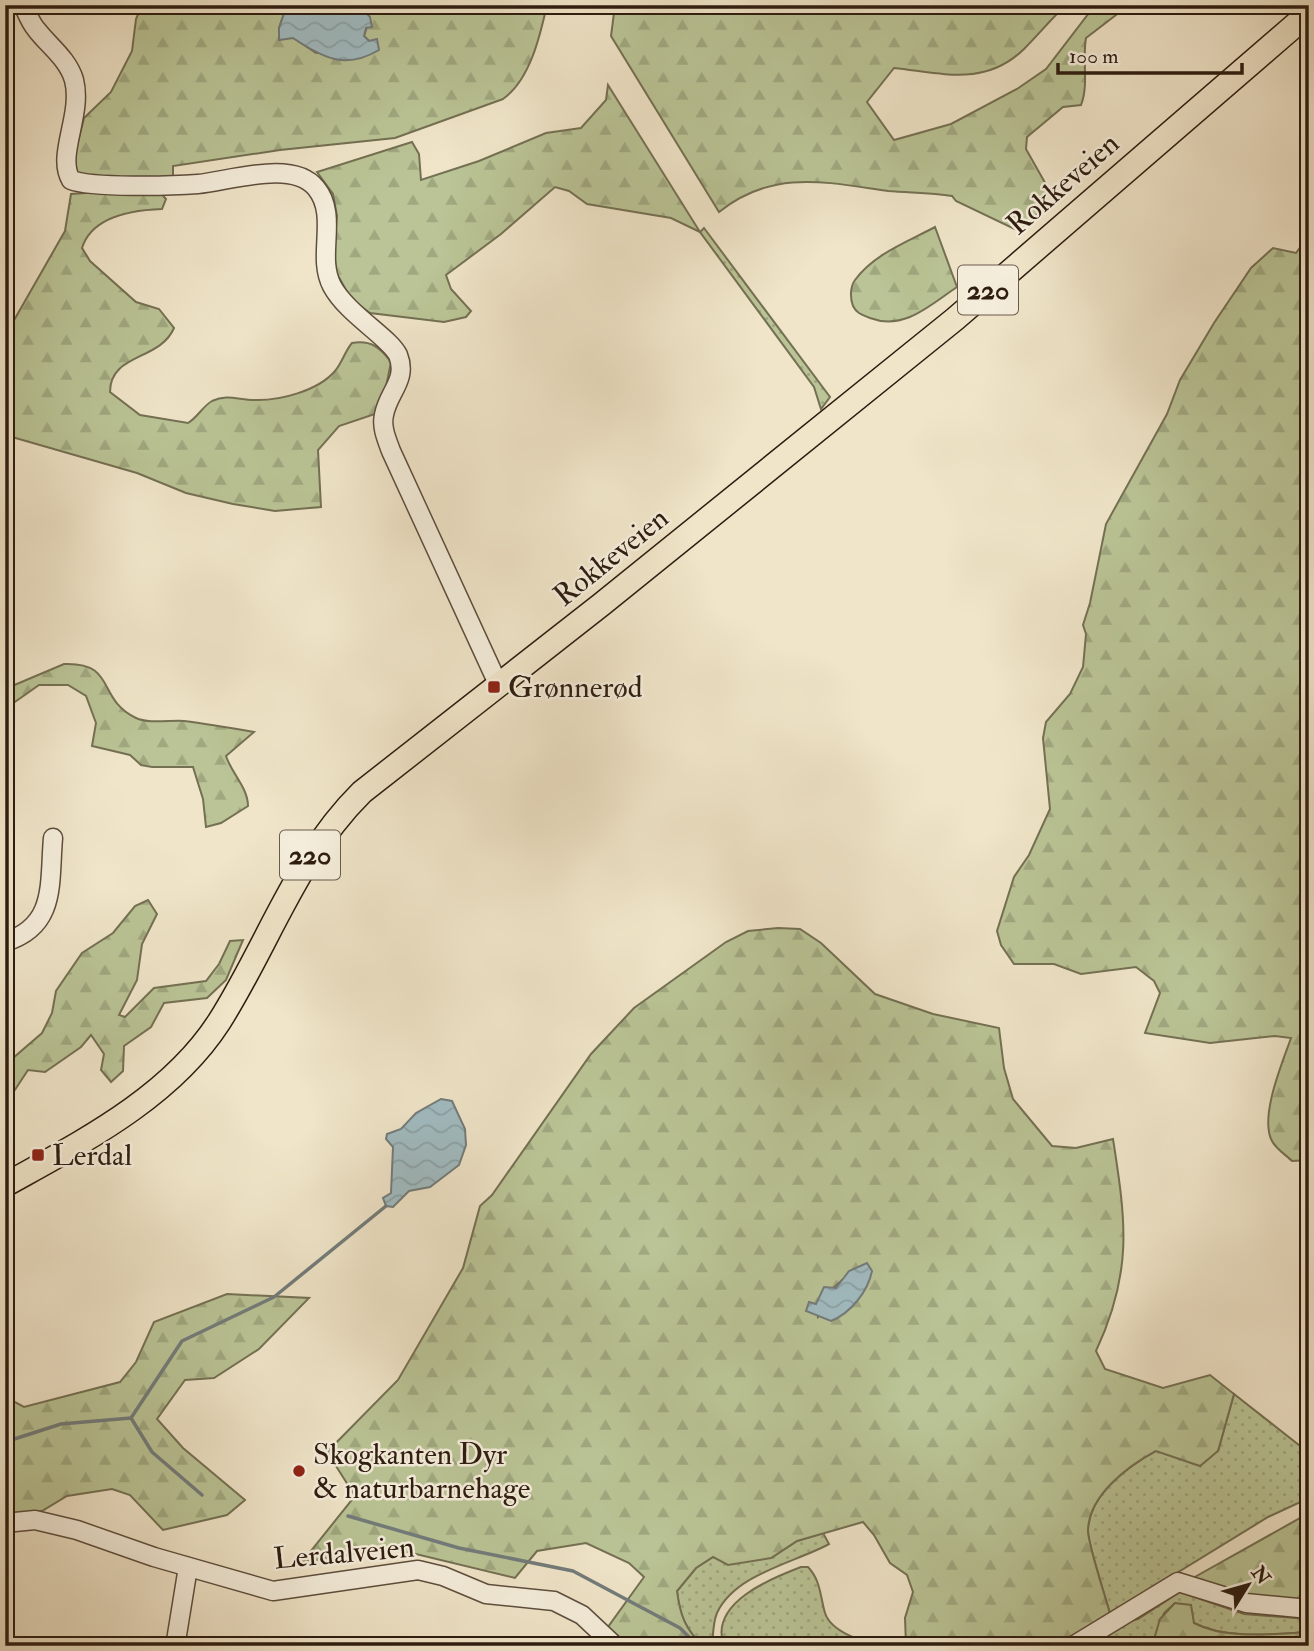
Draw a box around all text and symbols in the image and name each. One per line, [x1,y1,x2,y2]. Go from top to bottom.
scale bar [1058,32,1242,76]
text: 100 m [1069,43,1119,70]
street label: Rokkeveien [999,125,1127,243]
road number: 220 [958,266,1018,314]
street label: Rokkeveien [546,499,676,615]
place label: Grønnerød [508,669,643,706]
marker: Grønnerød [486,679,502,695]
road number: 220 [280,830,340,880]
place label: Lerdal [52,1137,132,1174]
marker: Lerdal [30,1147,46,1163]
place label: Skogkanten Dyr & naturbarnehage [313,1436,530,1507]
marker: Skogkanten Dyr & naturbarnehage [291,1463,307,1479]
street label: Lerdalveien [272,1528,416,1578]
north arrow [1212,1550,1282,1620]
text: N [1245,1561,1276,1590]

